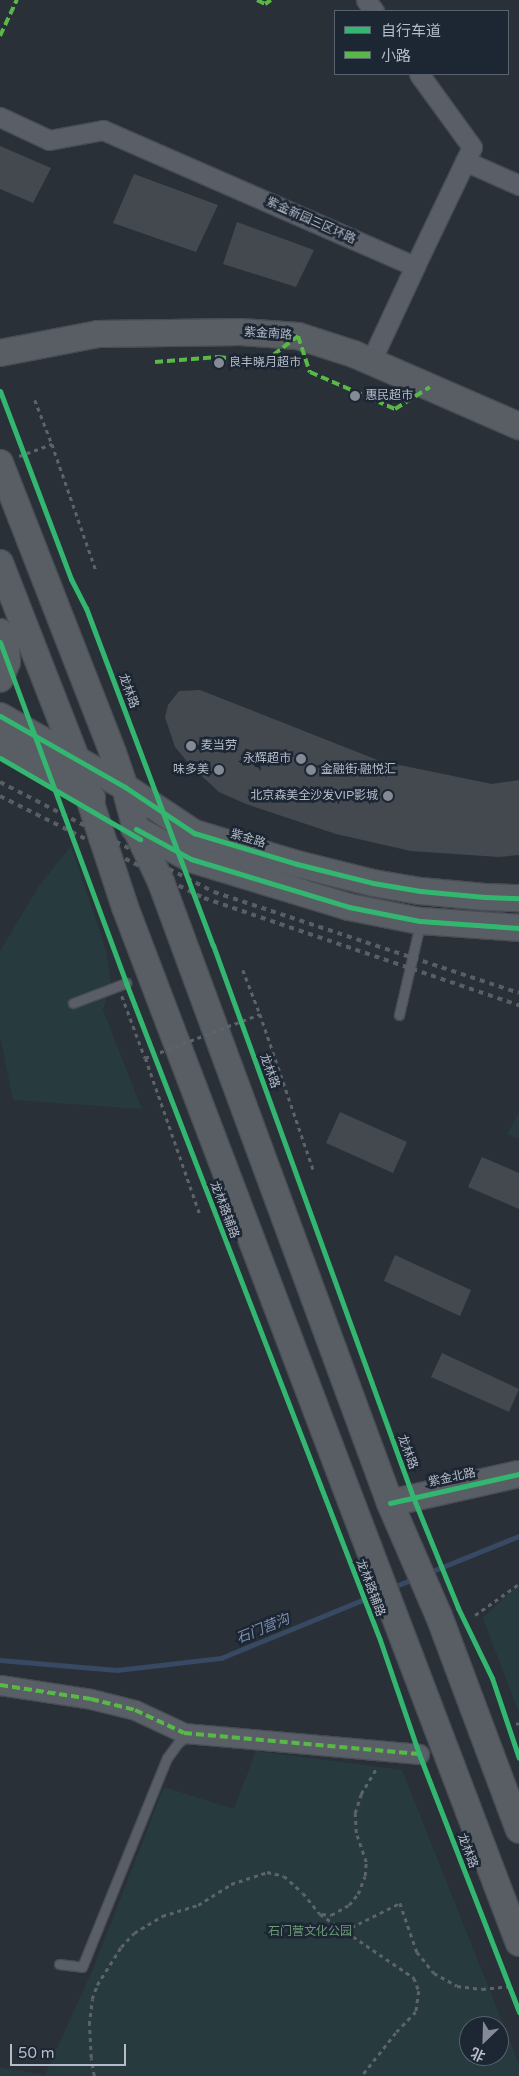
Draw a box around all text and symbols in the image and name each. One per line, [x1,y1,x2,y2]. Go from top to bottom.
legend [334,10,509,75]
text: 自行车道 [381,22,441,40]
text: 小路 [381,47,411,65]
street label: 紫金新园三区环路 [264,195,358,247]
street label: 紫金南路 [244,325,292,343]
place label: 良丰晓月超市 [229,356,301,370]
marker: 良丰晓月超市 [213,357,225,369]
place label: 惠民超市 [365,389,413,403]
marker: 惠民超市 [349,390,361,402]
street label: 龙林路 [115,672,141,710]
place label: 麦当劳 [201,739,237,753]
marker: 麦当劳 [185,740,197,752]
place label: 永辉超市 [243,752,291,766]
marker: 永辉超市 [295,753,307,765]
place label: 味多美 [173,763,209,777]
place label: 金融街·融悦汇 [321,763,396,777]
marker: 味多美 [213,764,225,776]
marker: 金融街·融悦汇 [305,764,317,776]
place label: 北京森美全沙发VIP影城 [250,789,378,803]
marker: 北京森美全沙发VIP影城 [382,790,394,802]
street label: 紫金路 [229,827,267,851]
street label: 龙林路 [256,1052,282,1090]
street label: 龙林路辅路 [207,1179,241,1241]
street label: 龙林路 [394,1433,420,1471]
street label: 紫金北路 [427,1466,477,1490]
street label: 龙林路辅路 [353,1557,387,1619]
water label: 石门营沟 [234,1611,292,1647]
street label: 龙林路 [454,1832,480,1870]
park label: 石门营文化公园 [268,1925,352,1939]
north arrow [459,2016,509,2066]
scale bar [12,2034,129,2066]
text: 50 m [18,2044,55,2062]
text: 北 [468,2044,488,2065]

